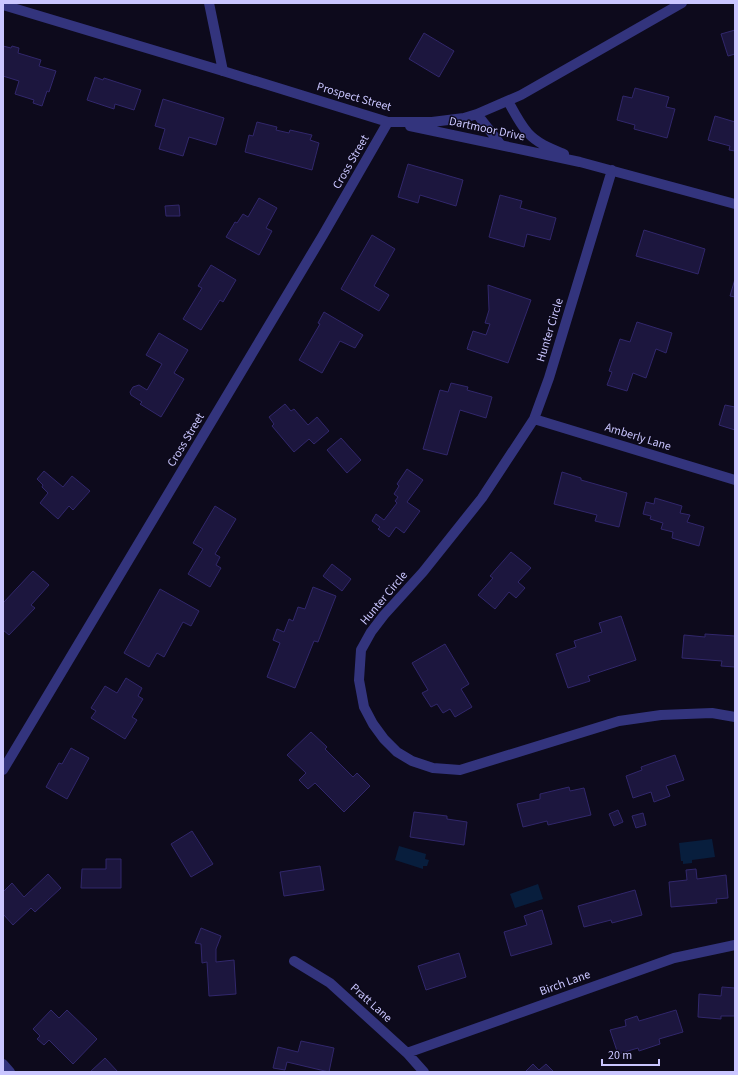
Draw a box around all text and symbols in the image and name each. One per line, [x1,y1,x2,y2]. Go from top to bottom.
street label: Prospect Street [315,78,393,116]
street label: Dartmoor Drive [447,113,527,145]
street label: Cross Street [329,132,373,192]
street label: Hunter Circle [532,296,568,364]
street label: Cross Street [163,410,209,470]
street label: Amberly Lane [603,419,673,455]
street label: Hunter Circle [356,567,412,629]
street label: Birch Lane [537,966,593,1000]
street label: Pratt Lane [346,980,396,1026]
scale bar [602,1041,659,1067]
text: 20 m [608,1047,632,1064]

